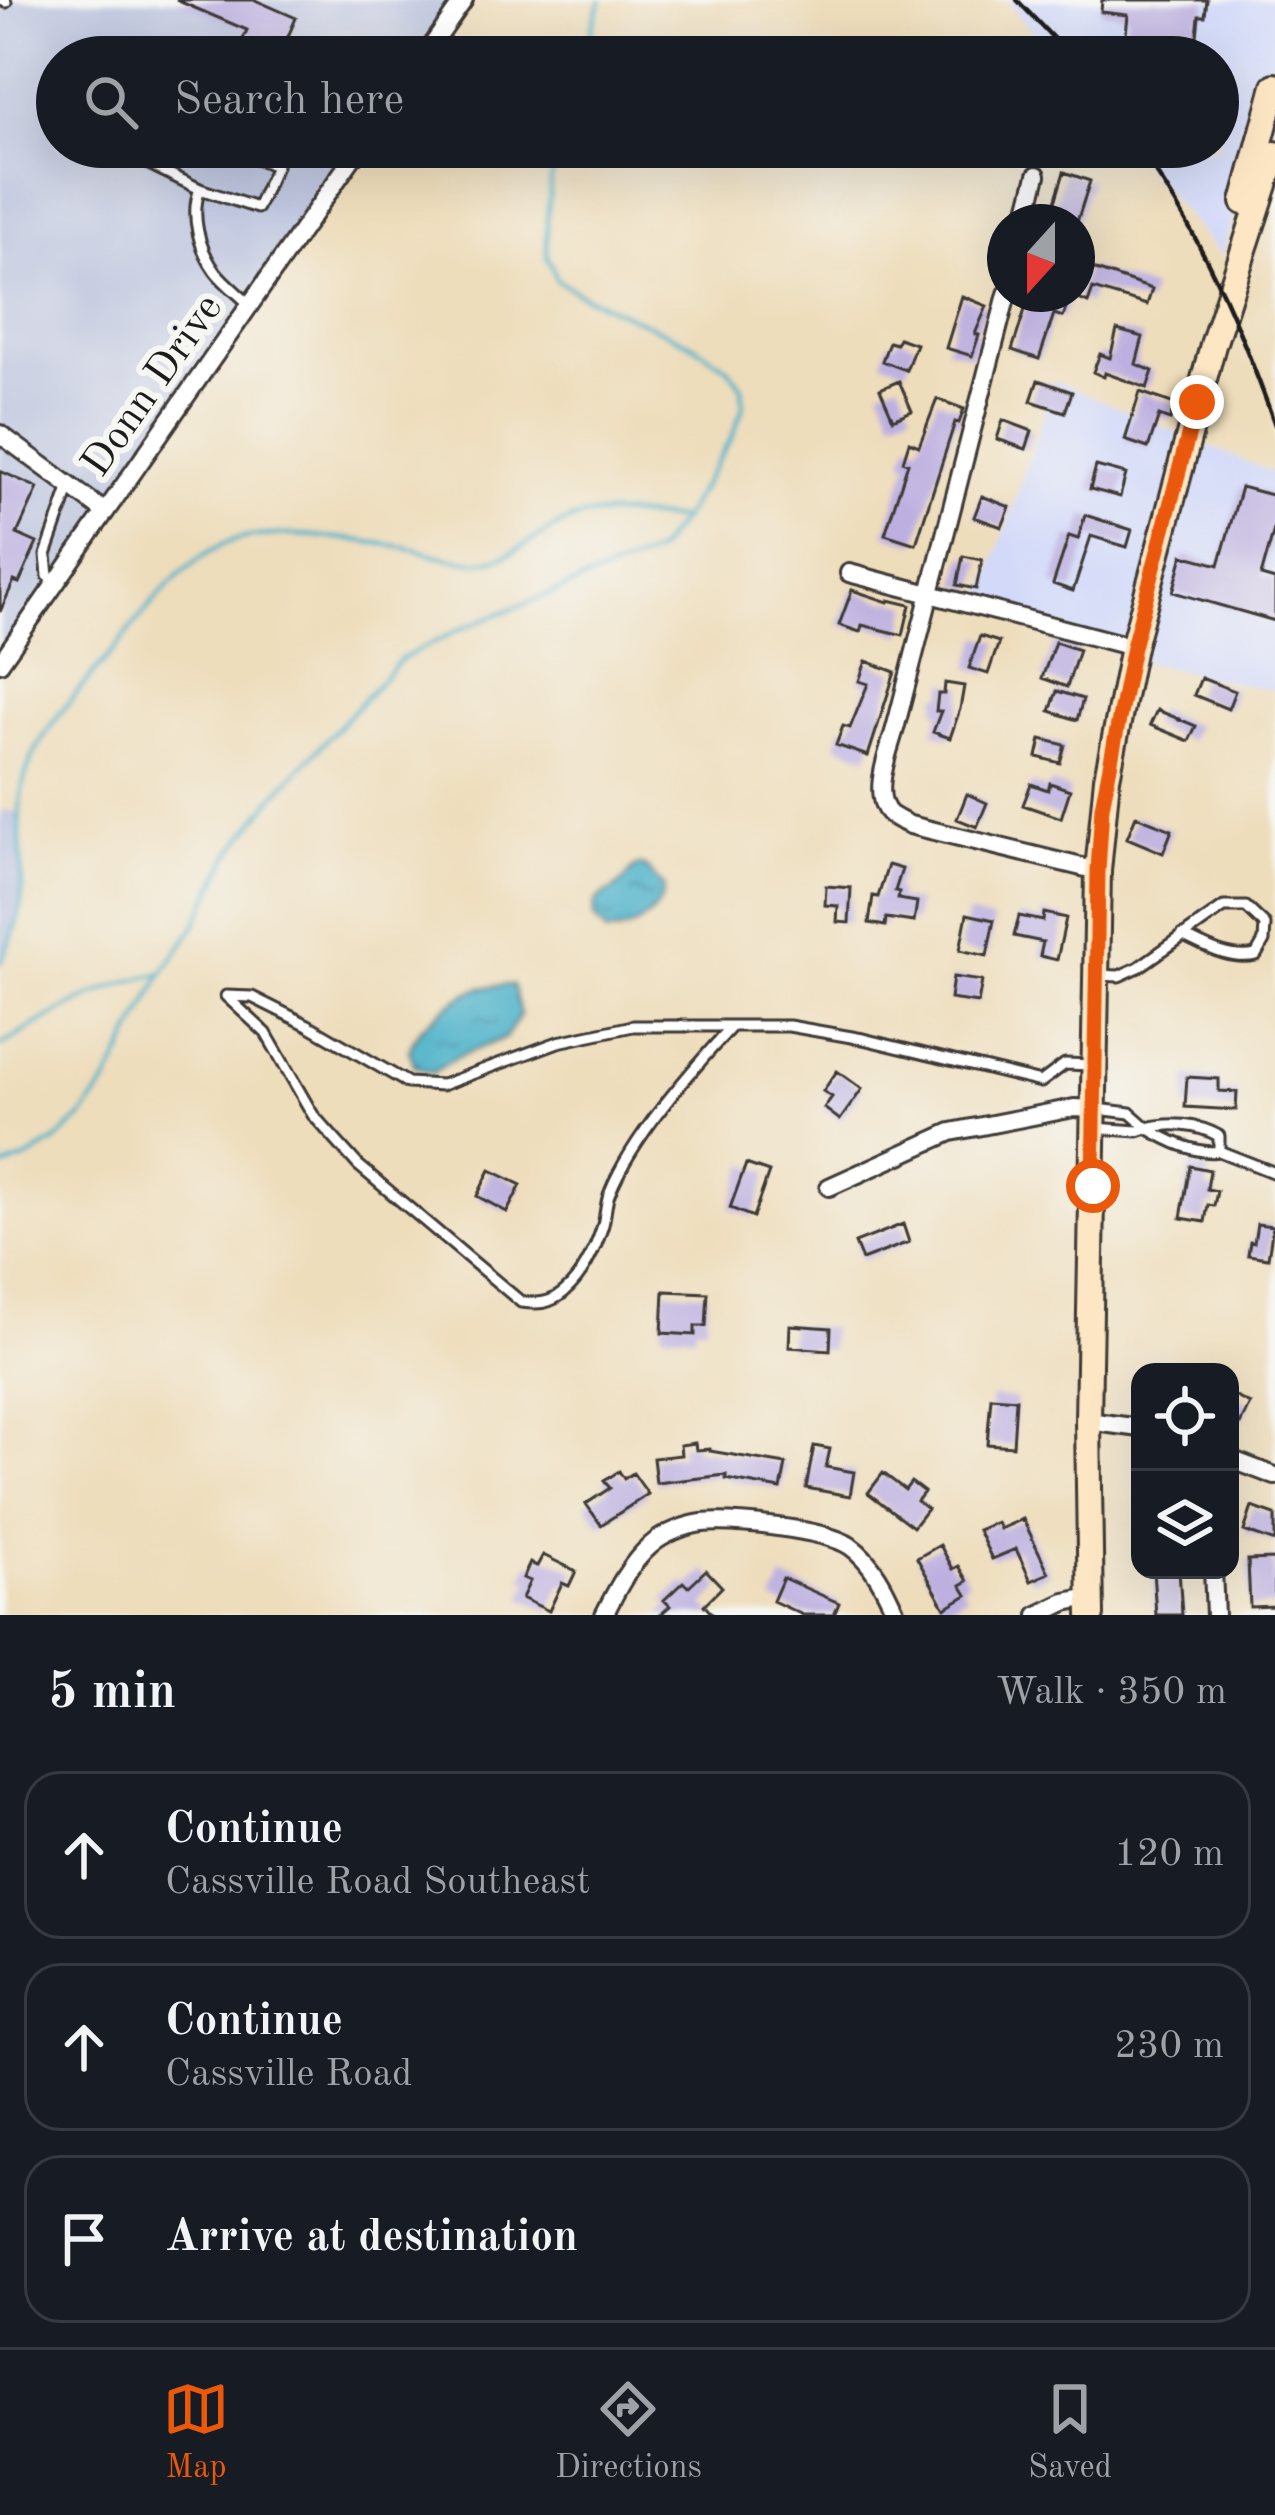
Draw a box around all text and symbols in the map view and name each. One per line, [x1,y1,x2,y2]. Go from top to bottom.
search box [36,36,1239,168]
icon: search [78,69,144,135]
text: Search here [174,79,404,124]
north arrow [987,204,1095,312]
street label: Donn Drive [75,288,231,485]
route end [1170,375,1224,429]
route start [1066,1159,1120,1213]
map controls [1131,1363,1239,1579]
button: locate [1131,1363,1239,1471]
button: layers [1131,1471,1239,1579]
text: 5 min [48,1668,176,1719]
text: Walk · 350 m [996,1673,1227,1712]
text: Continue [165,1808,343,1853]
icon: ahead [51,1822,117,1888]
text: 120 m [1114,1835,1224,1874]
text: Cassville Road Southeast [165,1863,590,1902]
text: Continue [165,2000,343,2045]
icon: ahead [51,2014,117,2080]
text: 230 m [1114,2027,1224,2066]
text: Cassville Road [165,2055,412,2094]
icon: arrive [51,2206,117,2272]
text: Arrive at destination [165,2216,578,2261]
tab: Map [163,2376,229,2489]
tab: Directions [555,2376,702,2489]
tab: Saved [1028,2376,1112,2489]

